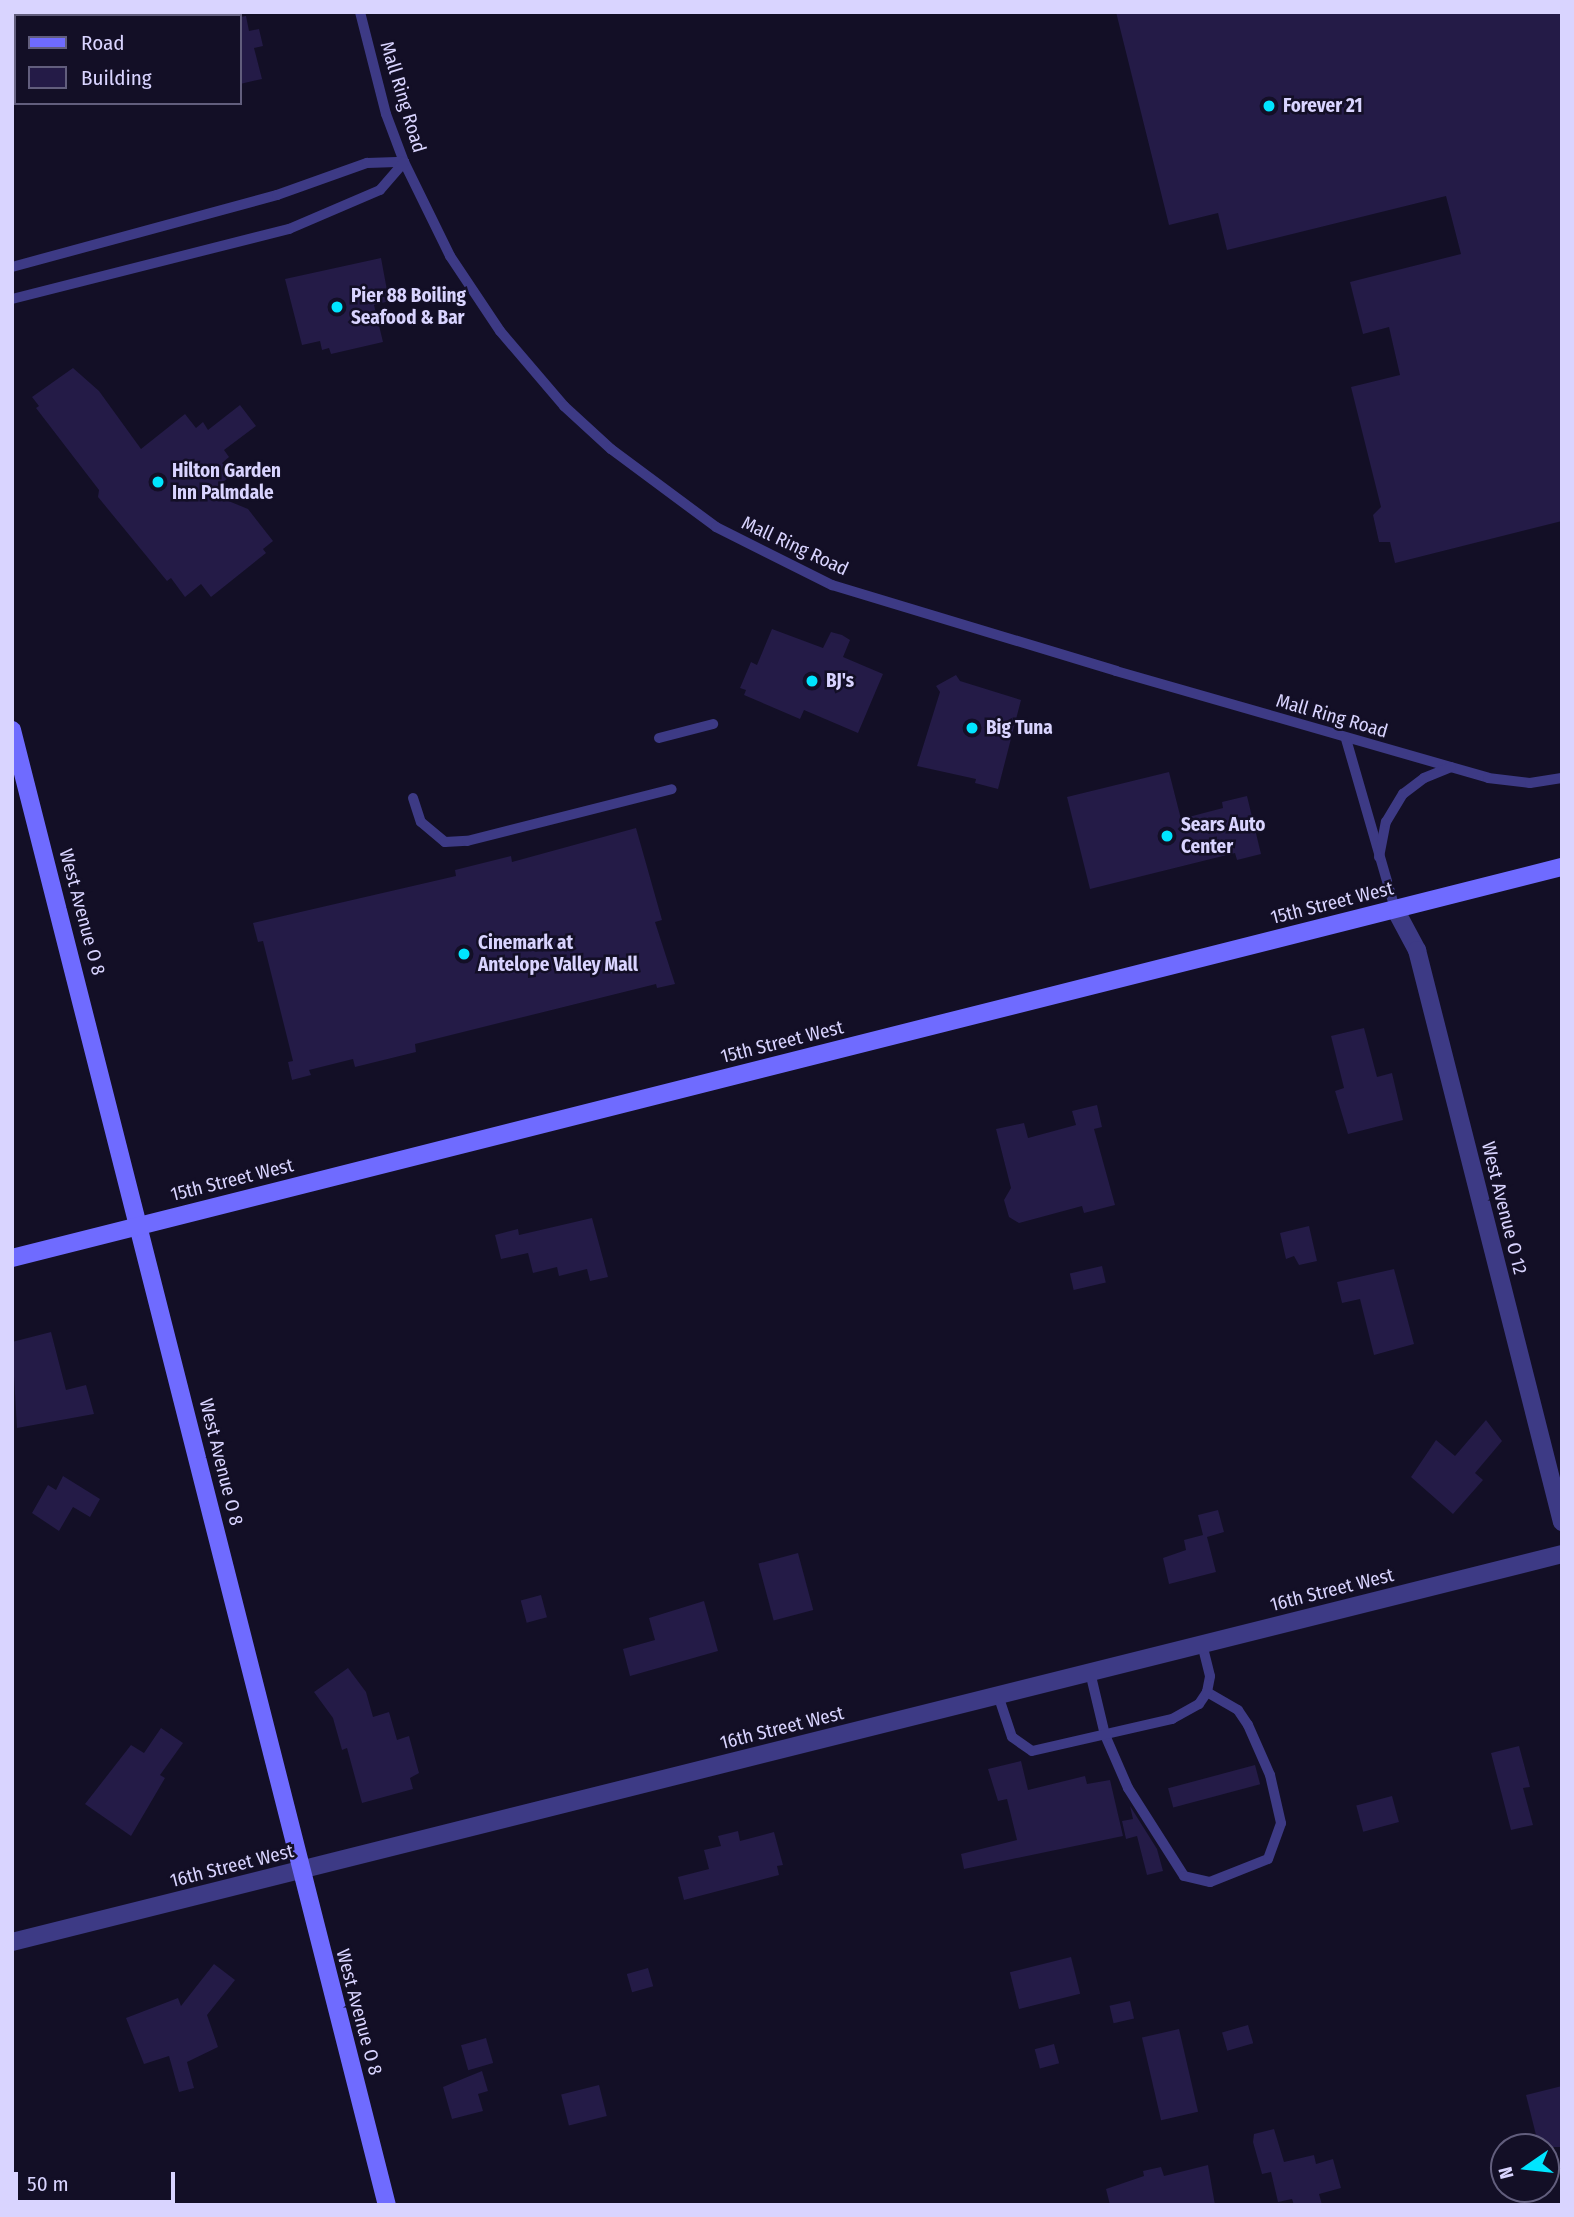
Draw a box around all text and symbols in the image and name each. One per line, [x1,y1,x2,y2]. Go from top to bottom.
legend [14,14,242,105]
text: Road [81,30,125,56]
street label: Mall Ring Road [375,39,431,155]
text: Building [81,65,152,91]
place label: Forever 21 [1283,95,1363,117]
marker: Forever 21 [1261,98,1277,114]
place label: Pier 88 Boiling Seafood & Bar [351,285,466,329]
marker: Pier 88 Boiling Seafood & Bar [329,299,345,315]
place label: Hilton Garden Inn Palmdale [172,460,281,504]
marker: Hilton Garden Inn Palmdale [150,474,166,490]
street label: Mall Ring Road [738,511,852,581]
place label: BJ's [826,670,854,692]
marker: BJ's [804,673,820,689]
street label: Mall Ring Road [1274,689,1390,743]
place label: Big Tuna [986,717,1053,739]
marker: Big Tuna [964,720,980,736]
place label: Sears Auto Center [1181,814,1265,858]
marker: Sears Auto Center [1159,828,1175,844]
street label: West Avenue O 8 [54,846,110,978]
street label: 15th Street West [1268,877,1396,929]
place label: Cinemark at Antelope Valley Mall [478,932,638,976]
marker: Cinemark at Antelope Valley Mall [456,946,472,962]
street label: 15th Street West [718,1016,846,1068]
street label: West Avenue O 12 [1476,1139,1532,1277]
street label: 15th Street West [168,1154,296,1206]
street label: West Avenue O 8 [194,1396,248,1528]
street label: 16th Street West [1268,1564,1396,1616]
street label: 16th Street West [718,1702,846,1754]
street label: 16th Street West [168,1840,296,1892]
street label: West Avenue O 8 [331,1946,387,2078]
north arrow [1490,2133,1560,2203]
scale bar [18,2158,178,2202]
text: N [1494,2164,1519,2181]
text: 50 m [27,2171,69,2197]

